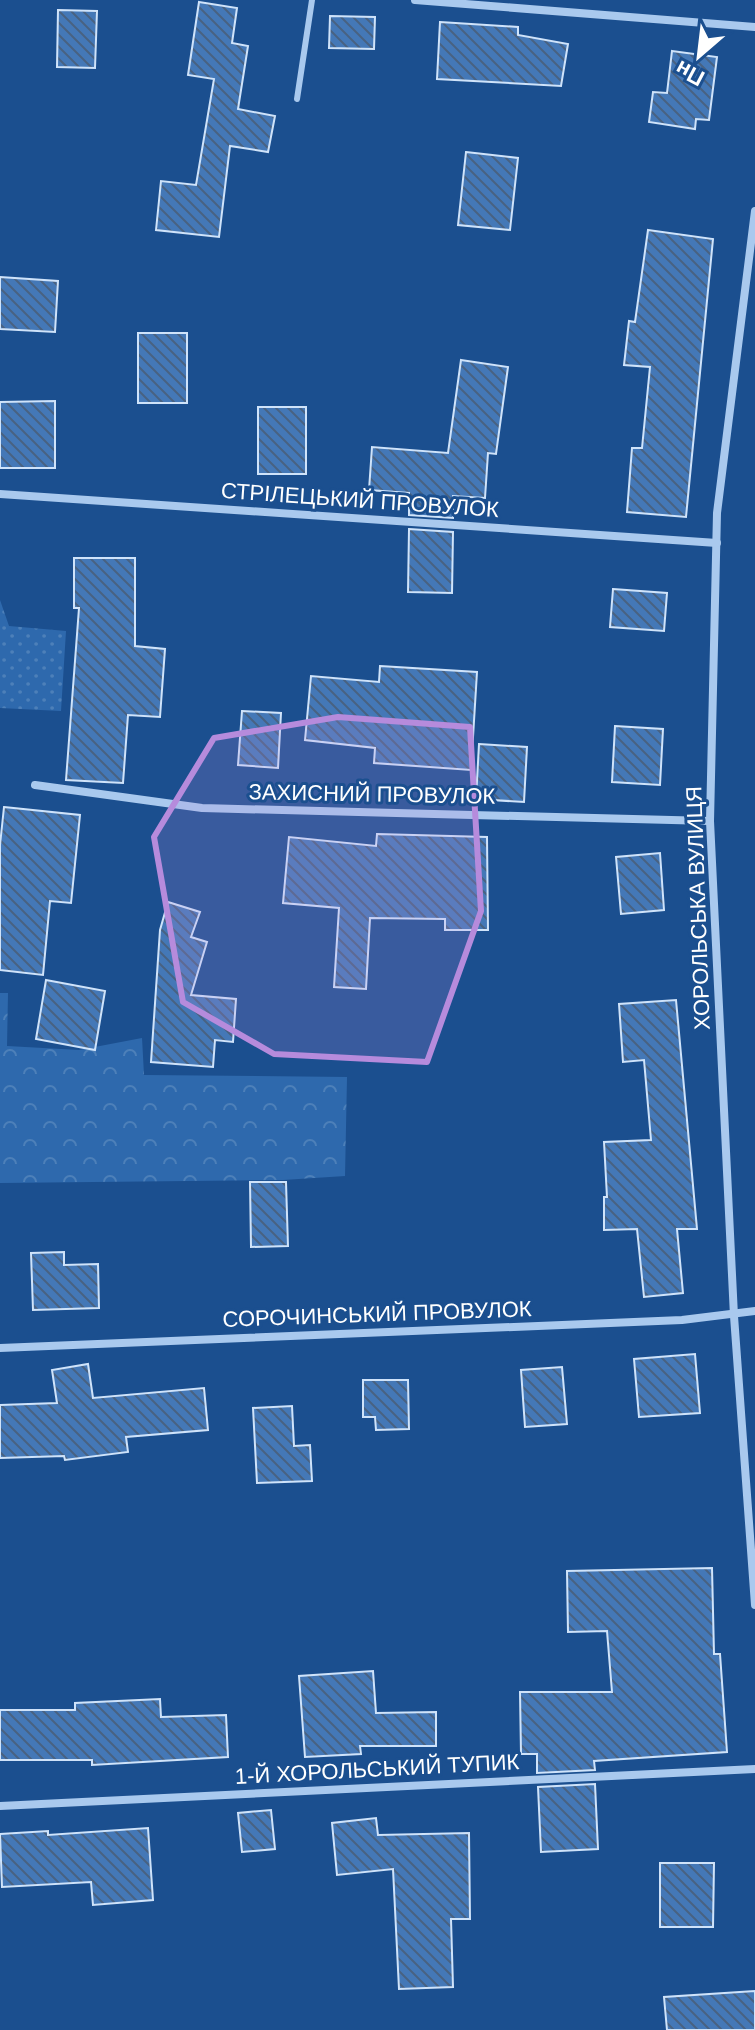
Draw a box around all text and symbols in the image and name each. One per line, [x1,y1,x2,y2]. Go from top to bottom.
north arrow [659,16,739,96]
text: Пн [671,55,709,91]
street label: СТРІЛЕЦЬКИЙ ПРОВУЛОК [220,478,500,522]
street label: ЗАХИСНИЙ ПРОВУЛОК [248,779,496,809]
street label: ХОРОЛЬСЬКА ВУЛИЦЯ [681,786,715,1030]
street label: СОРОЧИНСЬКИЙ ПРОВУЛОК [222,1296,532,1332]
street label: 1-Й ХОРОЛЬСЬКИЙ ТУПИК [234,1749,520,1789]

